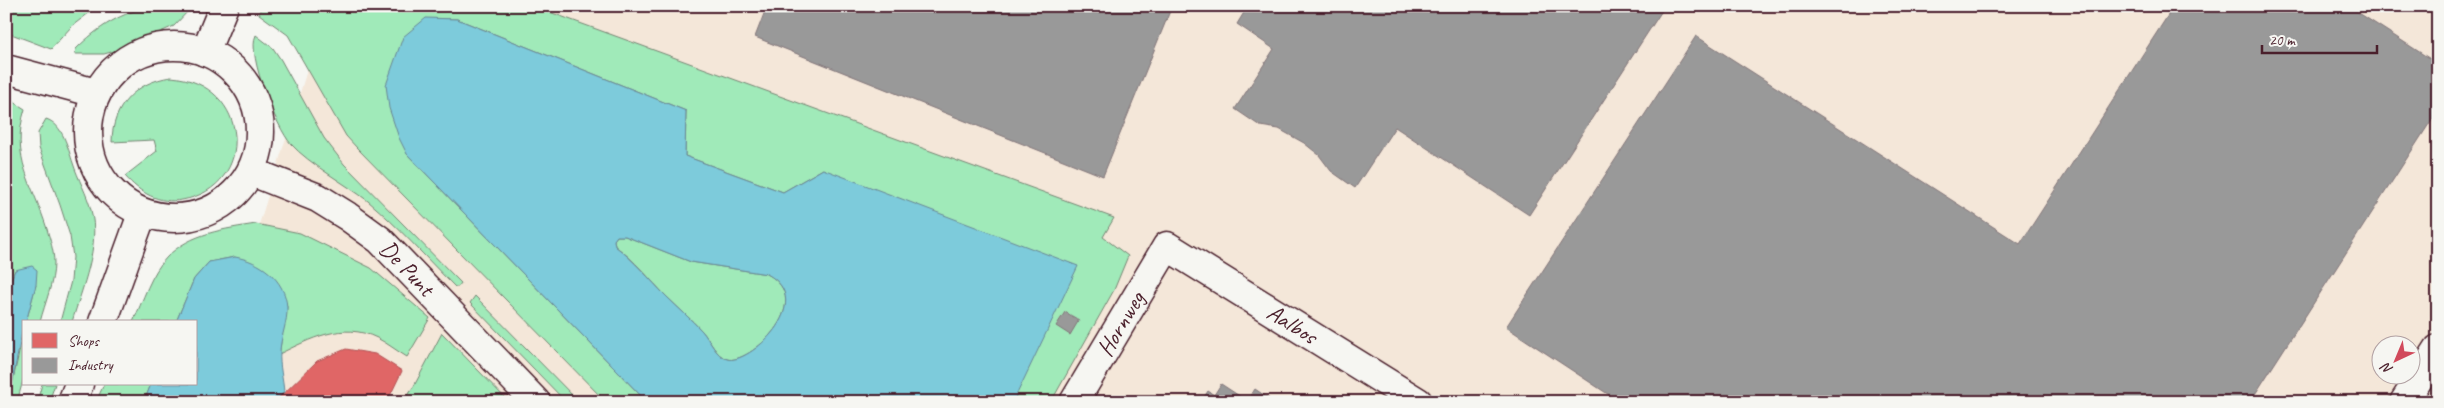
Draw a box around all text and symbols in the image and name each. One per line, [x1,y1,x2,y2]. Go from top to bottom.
scale bar [2262,22,2376,54]
text: 20 m [2269,31,2296,50]
street label: De Punt [373,234,442,304]
street label: Hornweg [1090,285,1152,362]
street label: Aalbos [1261,297,1324,352]
legend [22,320,198,386]
text: Shops [68,332,101,351]
north arrow [2372,336,2422,386]
text: Industry [68,356,115,375]
text: N [2377,358,2396,378]

